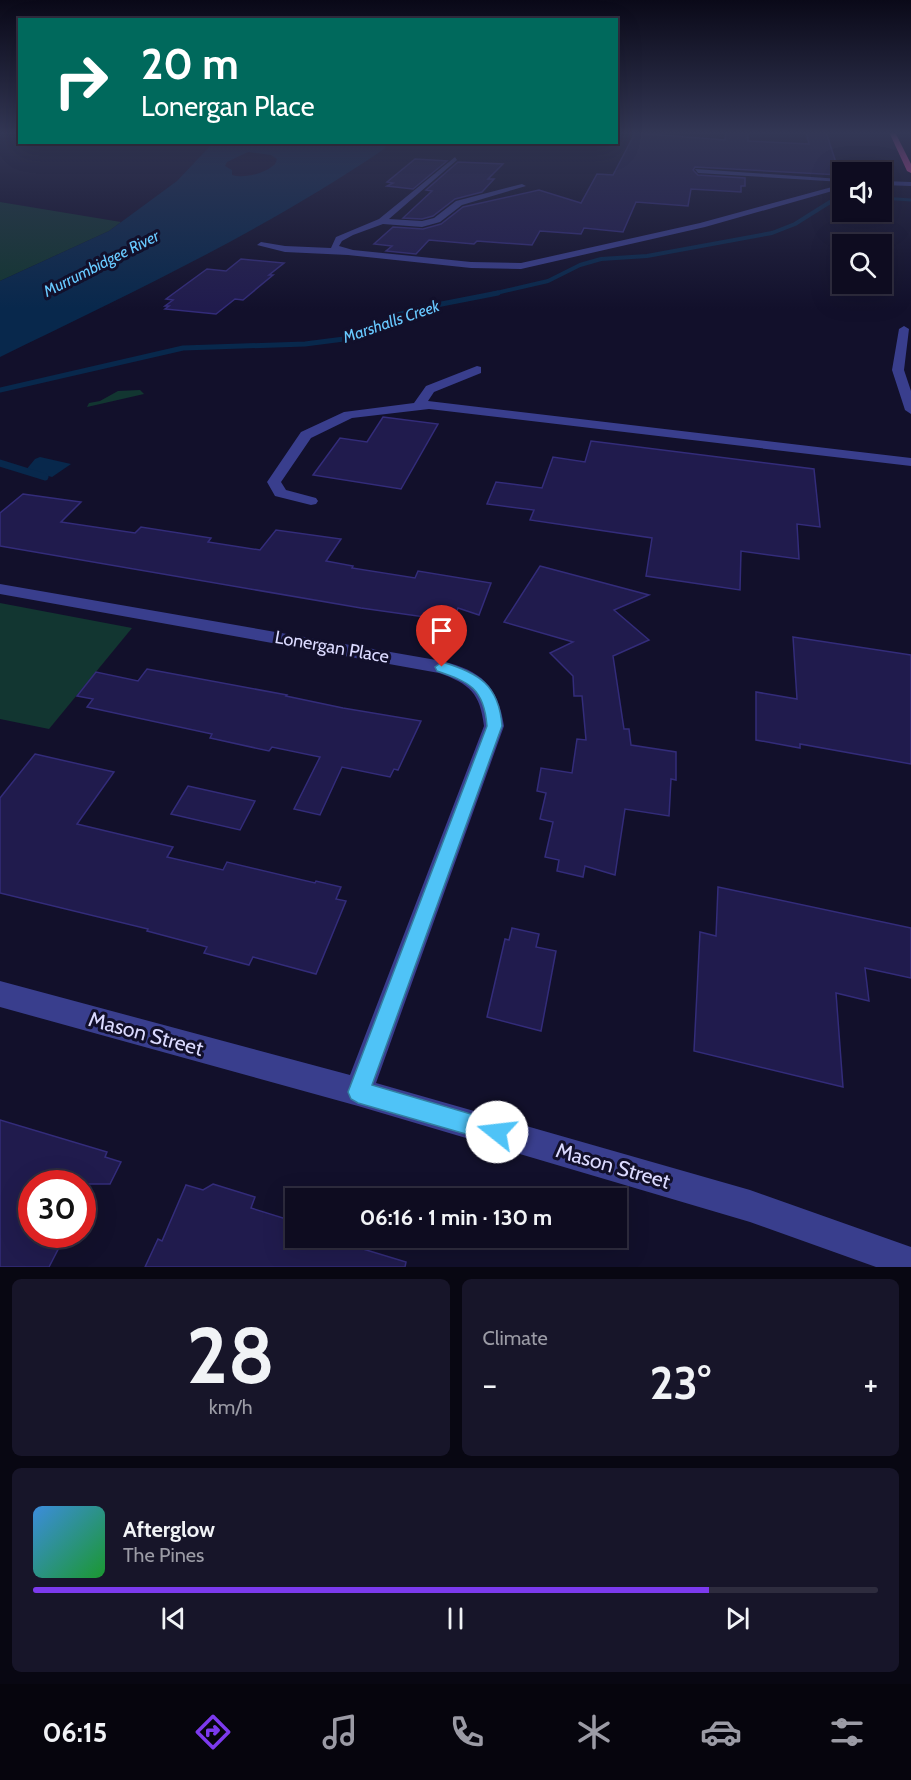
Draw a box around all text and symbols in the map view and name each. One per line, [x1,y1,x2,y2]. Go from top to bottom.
text: 20 m [141,38,239,90]
icon: right [42,42,120,120]
text: Lonergan Place [141,90,315,123]
map controls [832,162,892,294]
button: sound [832,162,892,222]
water label: Murrumbidgee River [39,226,163,301]
button: search [832,234,892,294]
water label: Marshalls Creek [340,296,443,347]
pin [416,605,467,667]
icon: arrive [425,614,458,647]
street label: Lonergan Place [273,626,391,668]
street label: Mason Street [86,1006,206,1061]
position arrow [465,1100,529,1164]
street label: Mason Street [553,1137,673,1194]
speed limit sign: 30 [18,1170,96,1248]
text: 06:16 · 1 min · 130 m [360,1204,552,1231]
text: 28 [187,1308,275,1403]
text: Climate [483,1326,548,1350]
text: 23° [650,1356,711,1410]
text: − [483,1364,497,1404]
text: + [863,1364,878,1404]
text: km/h [209,1395,253,1419]
text: Afterglow [123,1516,215,1543]
text: The Pines [123,1543,204,1567]
icon: previous [157,1602,190,1635]
icon: pause [439,1602,472,1635]
icon: next [721,1602,754,1635]
icon: directions [192,1711,234,1753]
icon: music [319,1711,361,1753]
icon: phone [446,1711,488,1753]
icon: climate [573,1711,615,1753]
icon: car [700,1711,742,1753]
icon: filters [826,1711,868,1753]
text: 06:15 [42,1716,107,1749]

